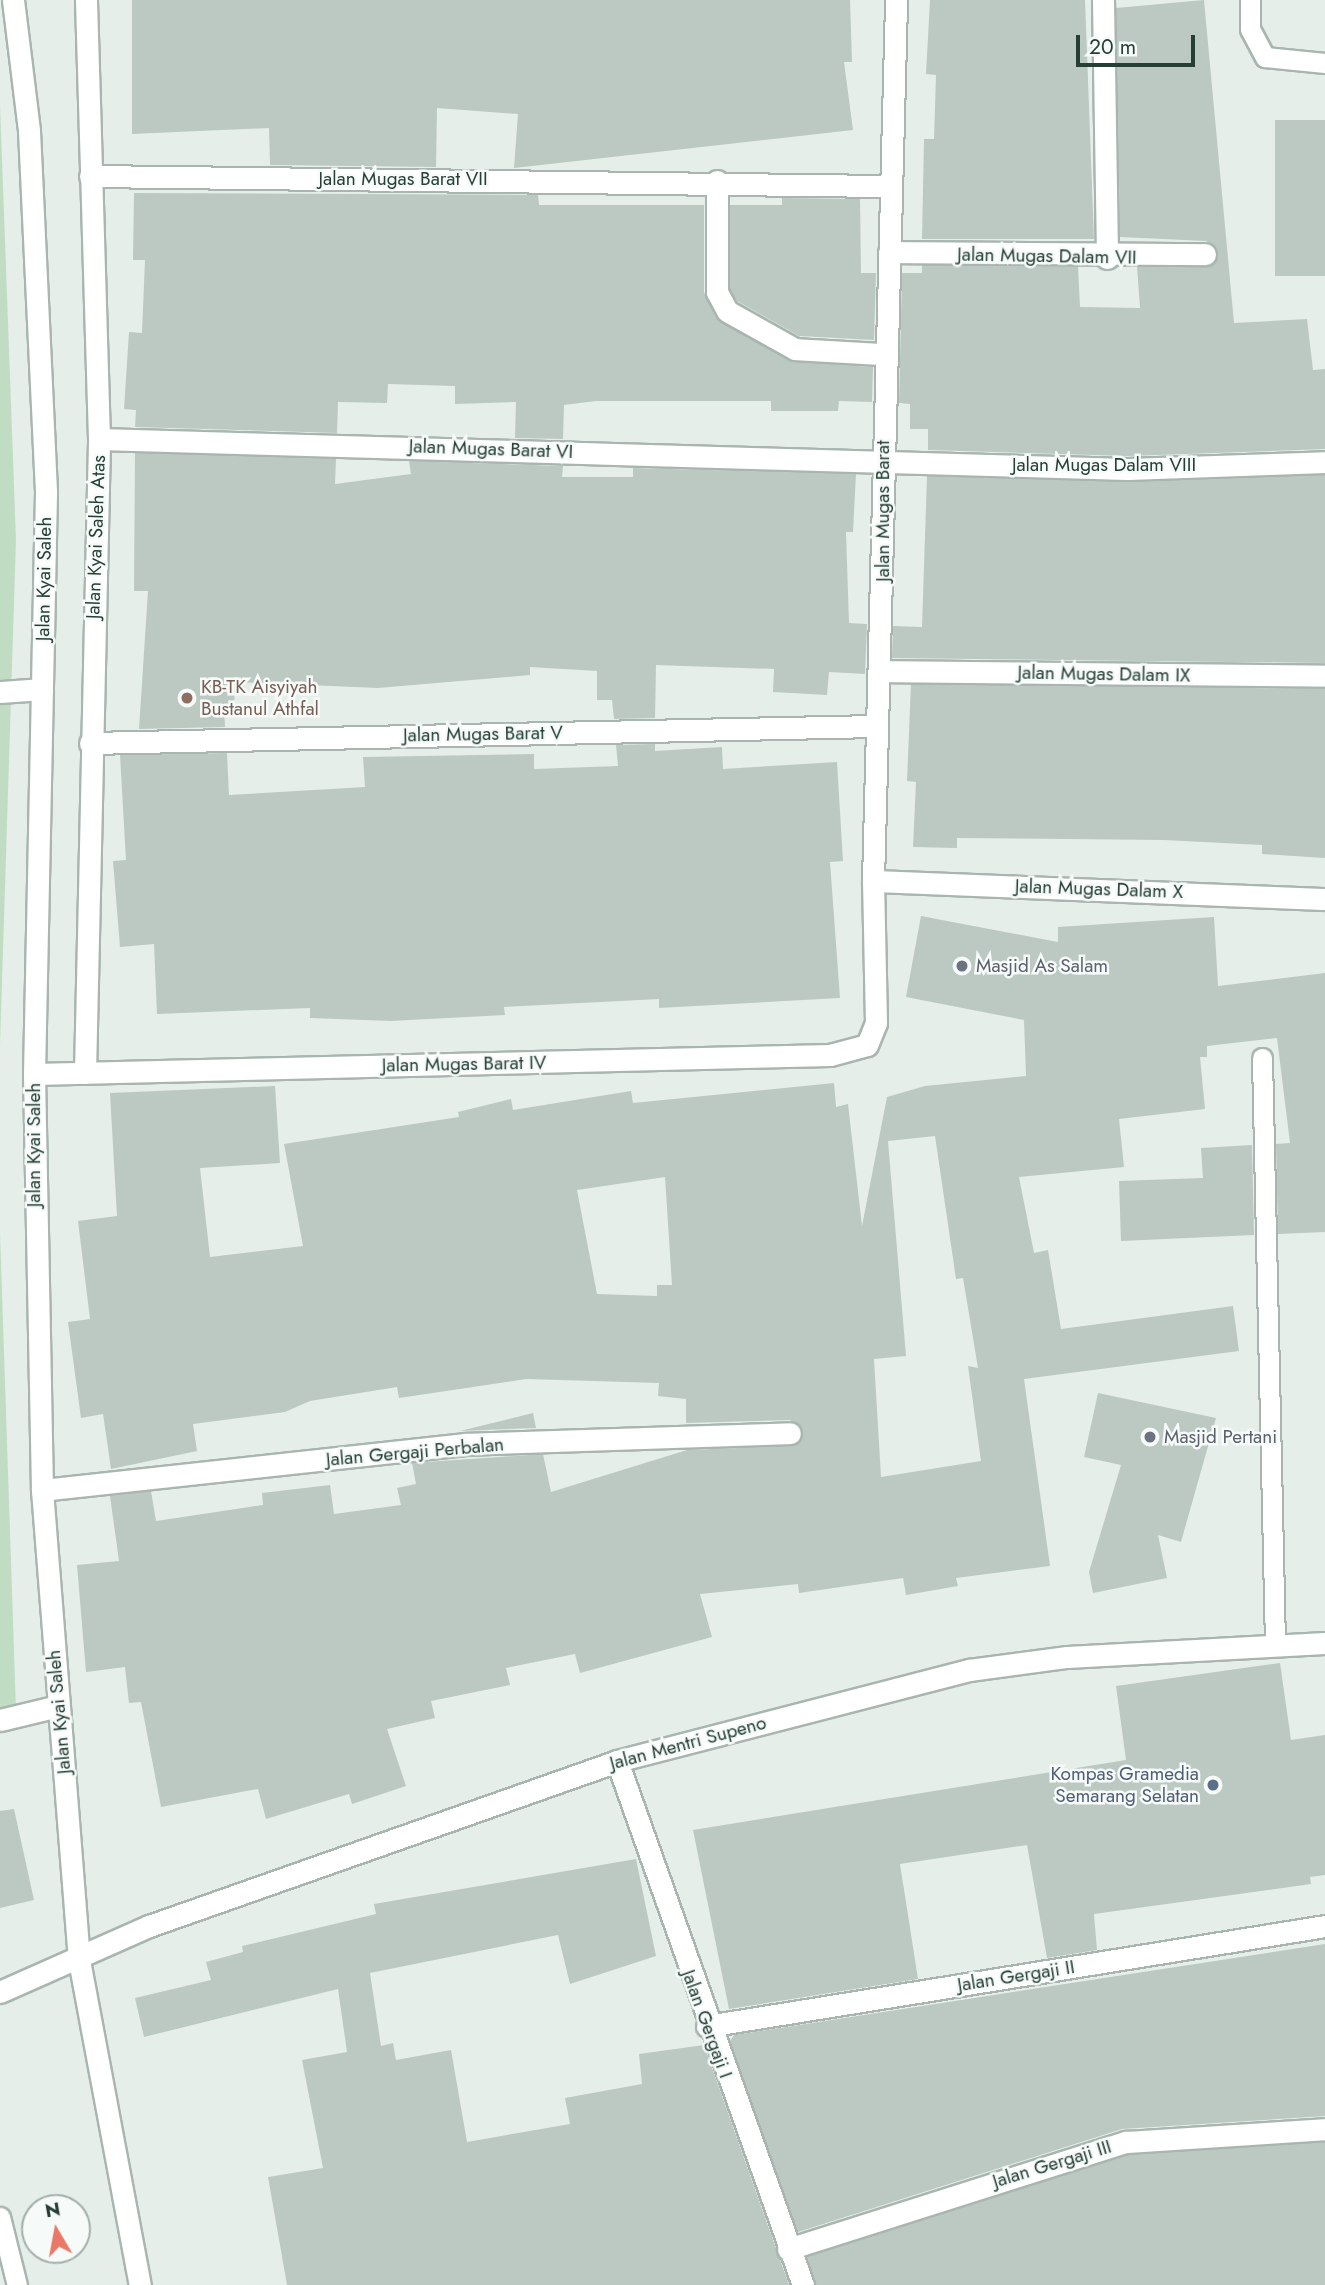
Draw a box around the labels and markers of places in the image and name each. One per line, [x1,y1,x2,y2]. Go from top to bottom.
place label: KB-TK Aisyiyah Bustanul Athfal [201,676,319,720]
marker: KB-TK Aisyiyah Bustanul Athfal [179,690,195,706]
place label: Masjid As Salam [976,955,1108,977]
marker: Masjid As Salam [954,958,970,974]
place label: Masjid Pertani [1164,1426,1277,1448]
marker: Masjid Pertani [1142,1429,1158,1445]
place label: Kompas Gramedia Semarang Selatan [1050,1763,1199,1807]
marker: Kompas Gramedia Semarang Selatan [1205,1777,1221,1793]

